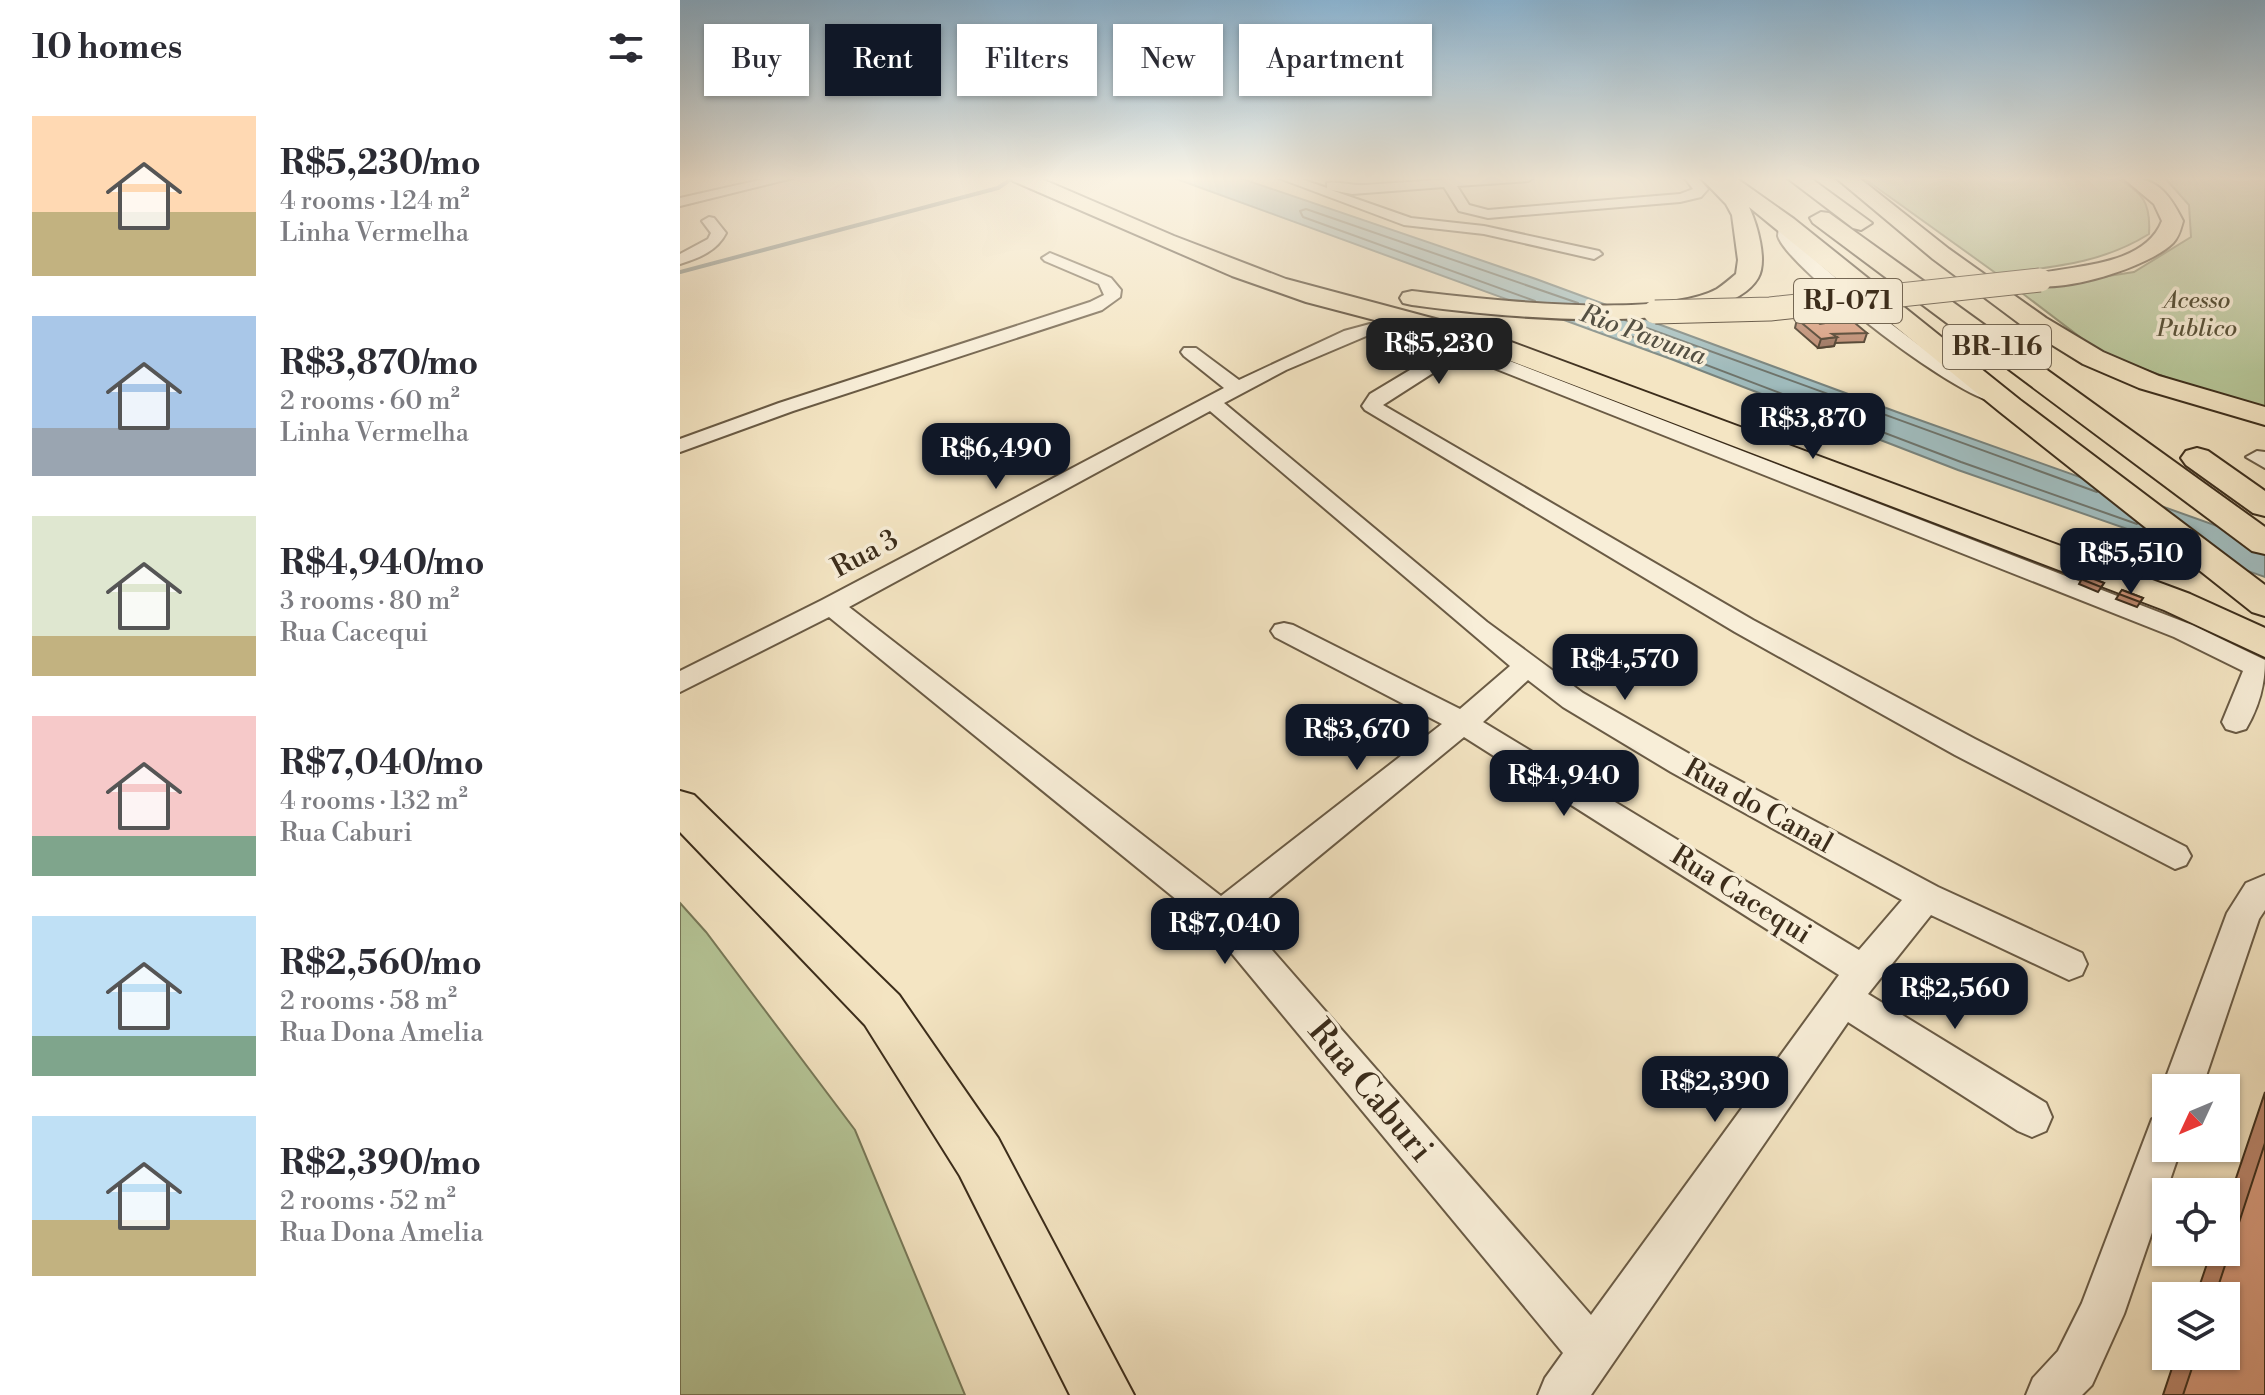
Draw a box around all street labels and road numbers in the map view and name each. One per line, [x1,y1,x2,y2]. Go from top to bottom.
road number: RJ-071 [1794,279,1902,323]
road number: BR-116 [1943,325,2051,369]
street label: Rua 3 [826,522,904,586]
street label: Rua do Canal [1677,751,1839,861]
street label: Rua Cacequi [1664,838,1818,952]
street label: Rua Caburi [1298,1011,1442,1171]

